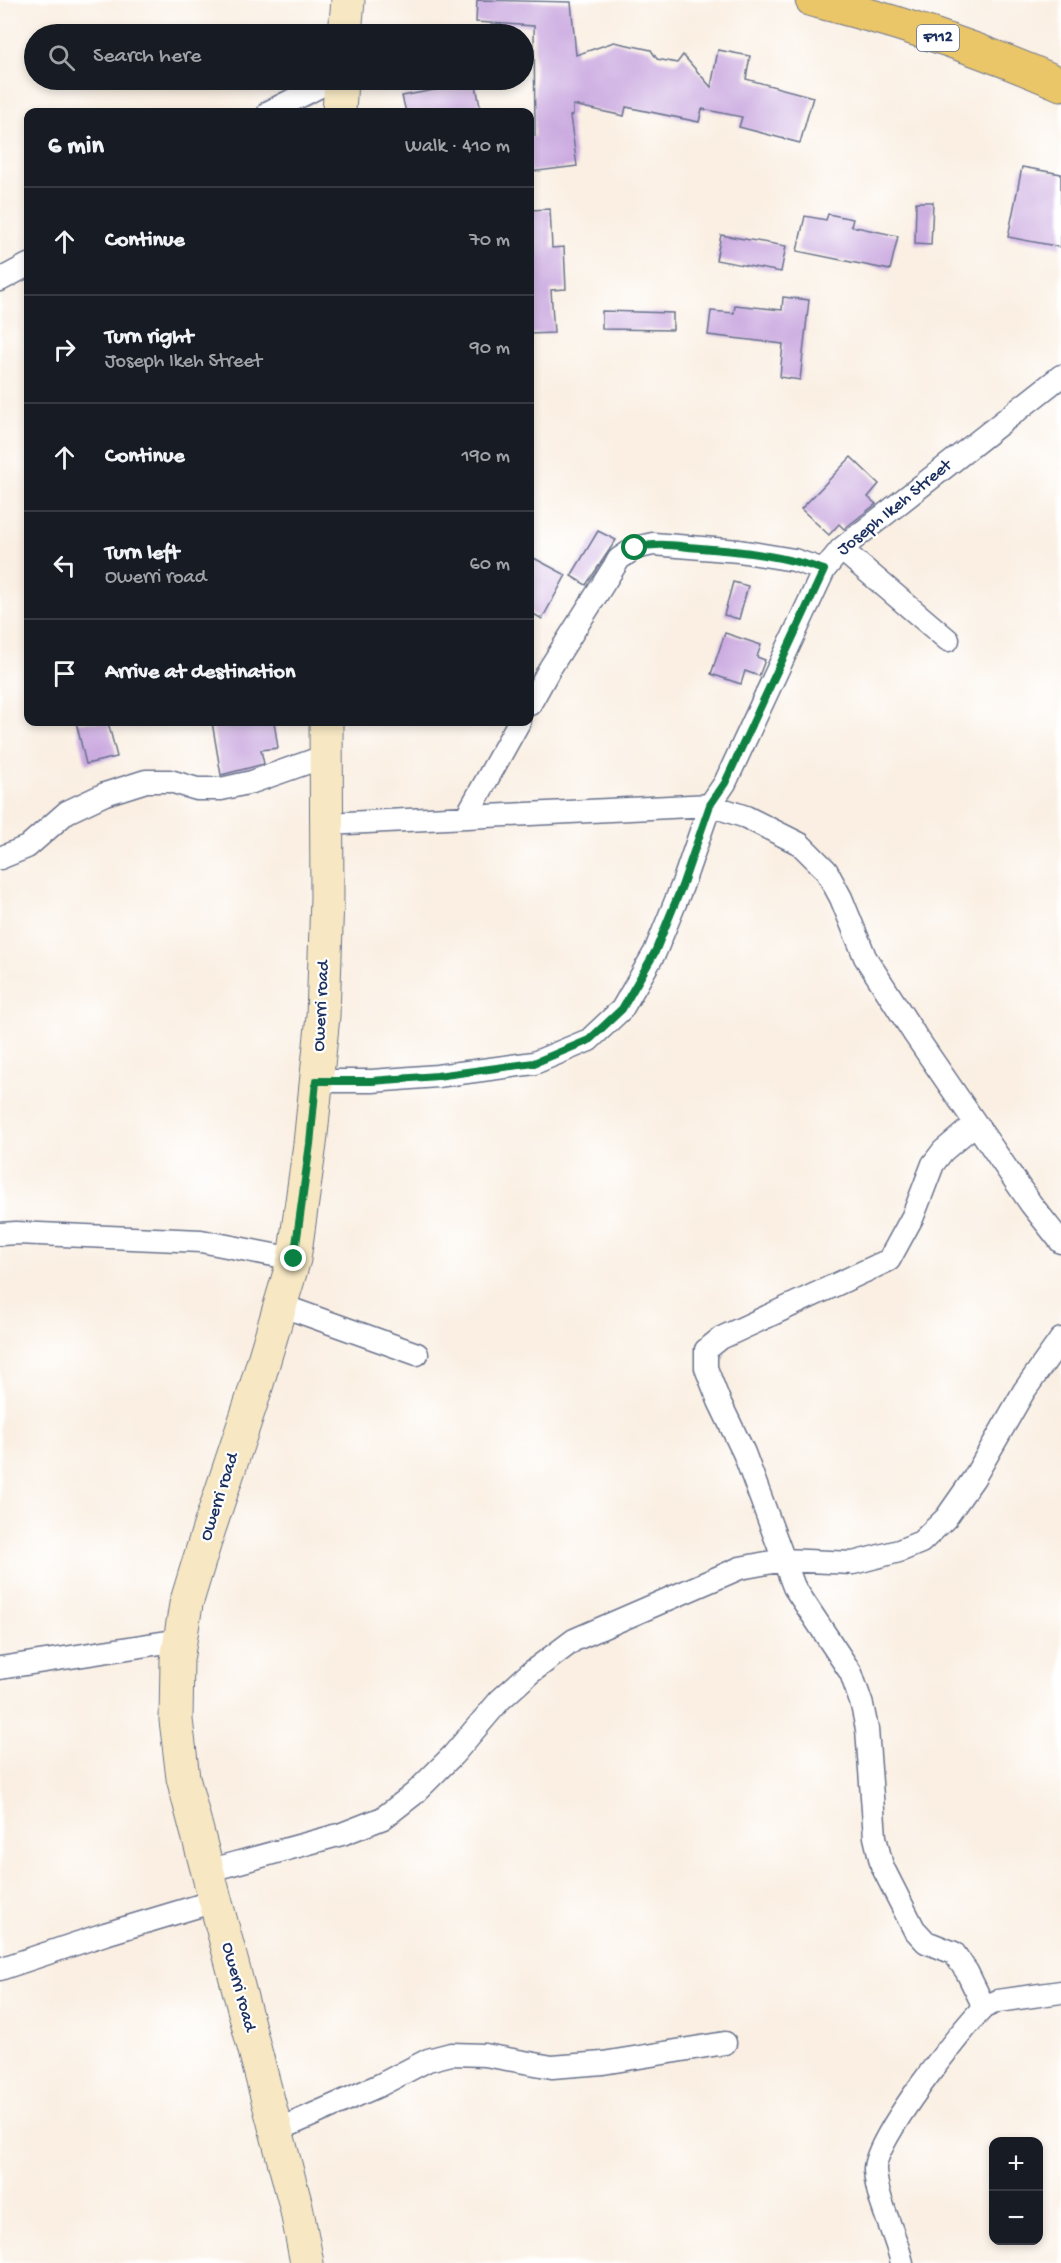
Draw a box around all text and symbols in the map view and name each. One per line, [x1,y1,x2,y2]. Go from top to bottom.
search box [24,24,534,90]
road number: F112 [917,25,959,51]
icon: search [45,41,78,74]
text: Search here [93,44,201,70]
text: 6 min [48,132,104,163]
text: Walk · 410 m [405,136,510,159]
icon: ahead [48,225,81,258]
text: Continue [105,228,185,254]
text: 70 m [469,230,510,253]
text: Turn right [105,325,193,351]
icon: right [48,333,81,366]
text: 90 m [470,338,510,361]
text: Joseph Ikeh Street [105,351,262,374]
icon: ahead [48,441,81,474]
text: Continue [105,444,185,470]
text: 190 m [462,446,510,469]
street label: Joseph Ikeh Street [834,454,958,561]
route start [621,534,647,560]
text: Turn left [105,541,179,567]
icon: left [48,549,81,582]
text: 60 m [470,554,510,577]
text: Owerri road [105,567,206,590]
icon: arrive [48,657,81,690]
text: Arrive at destination [105,660,295,686]
street label: Owerri road [309,958,335,1052]
route end [280,1245,306,1271]
street label: Owerri road [196,1449,245,1544]
street label: Owerri road [216,1940,260,2035]
map controls [989,2137,1043,2245]
button: + [989,2137,1043,2191]
button: − [989,2191,1043,2245]

